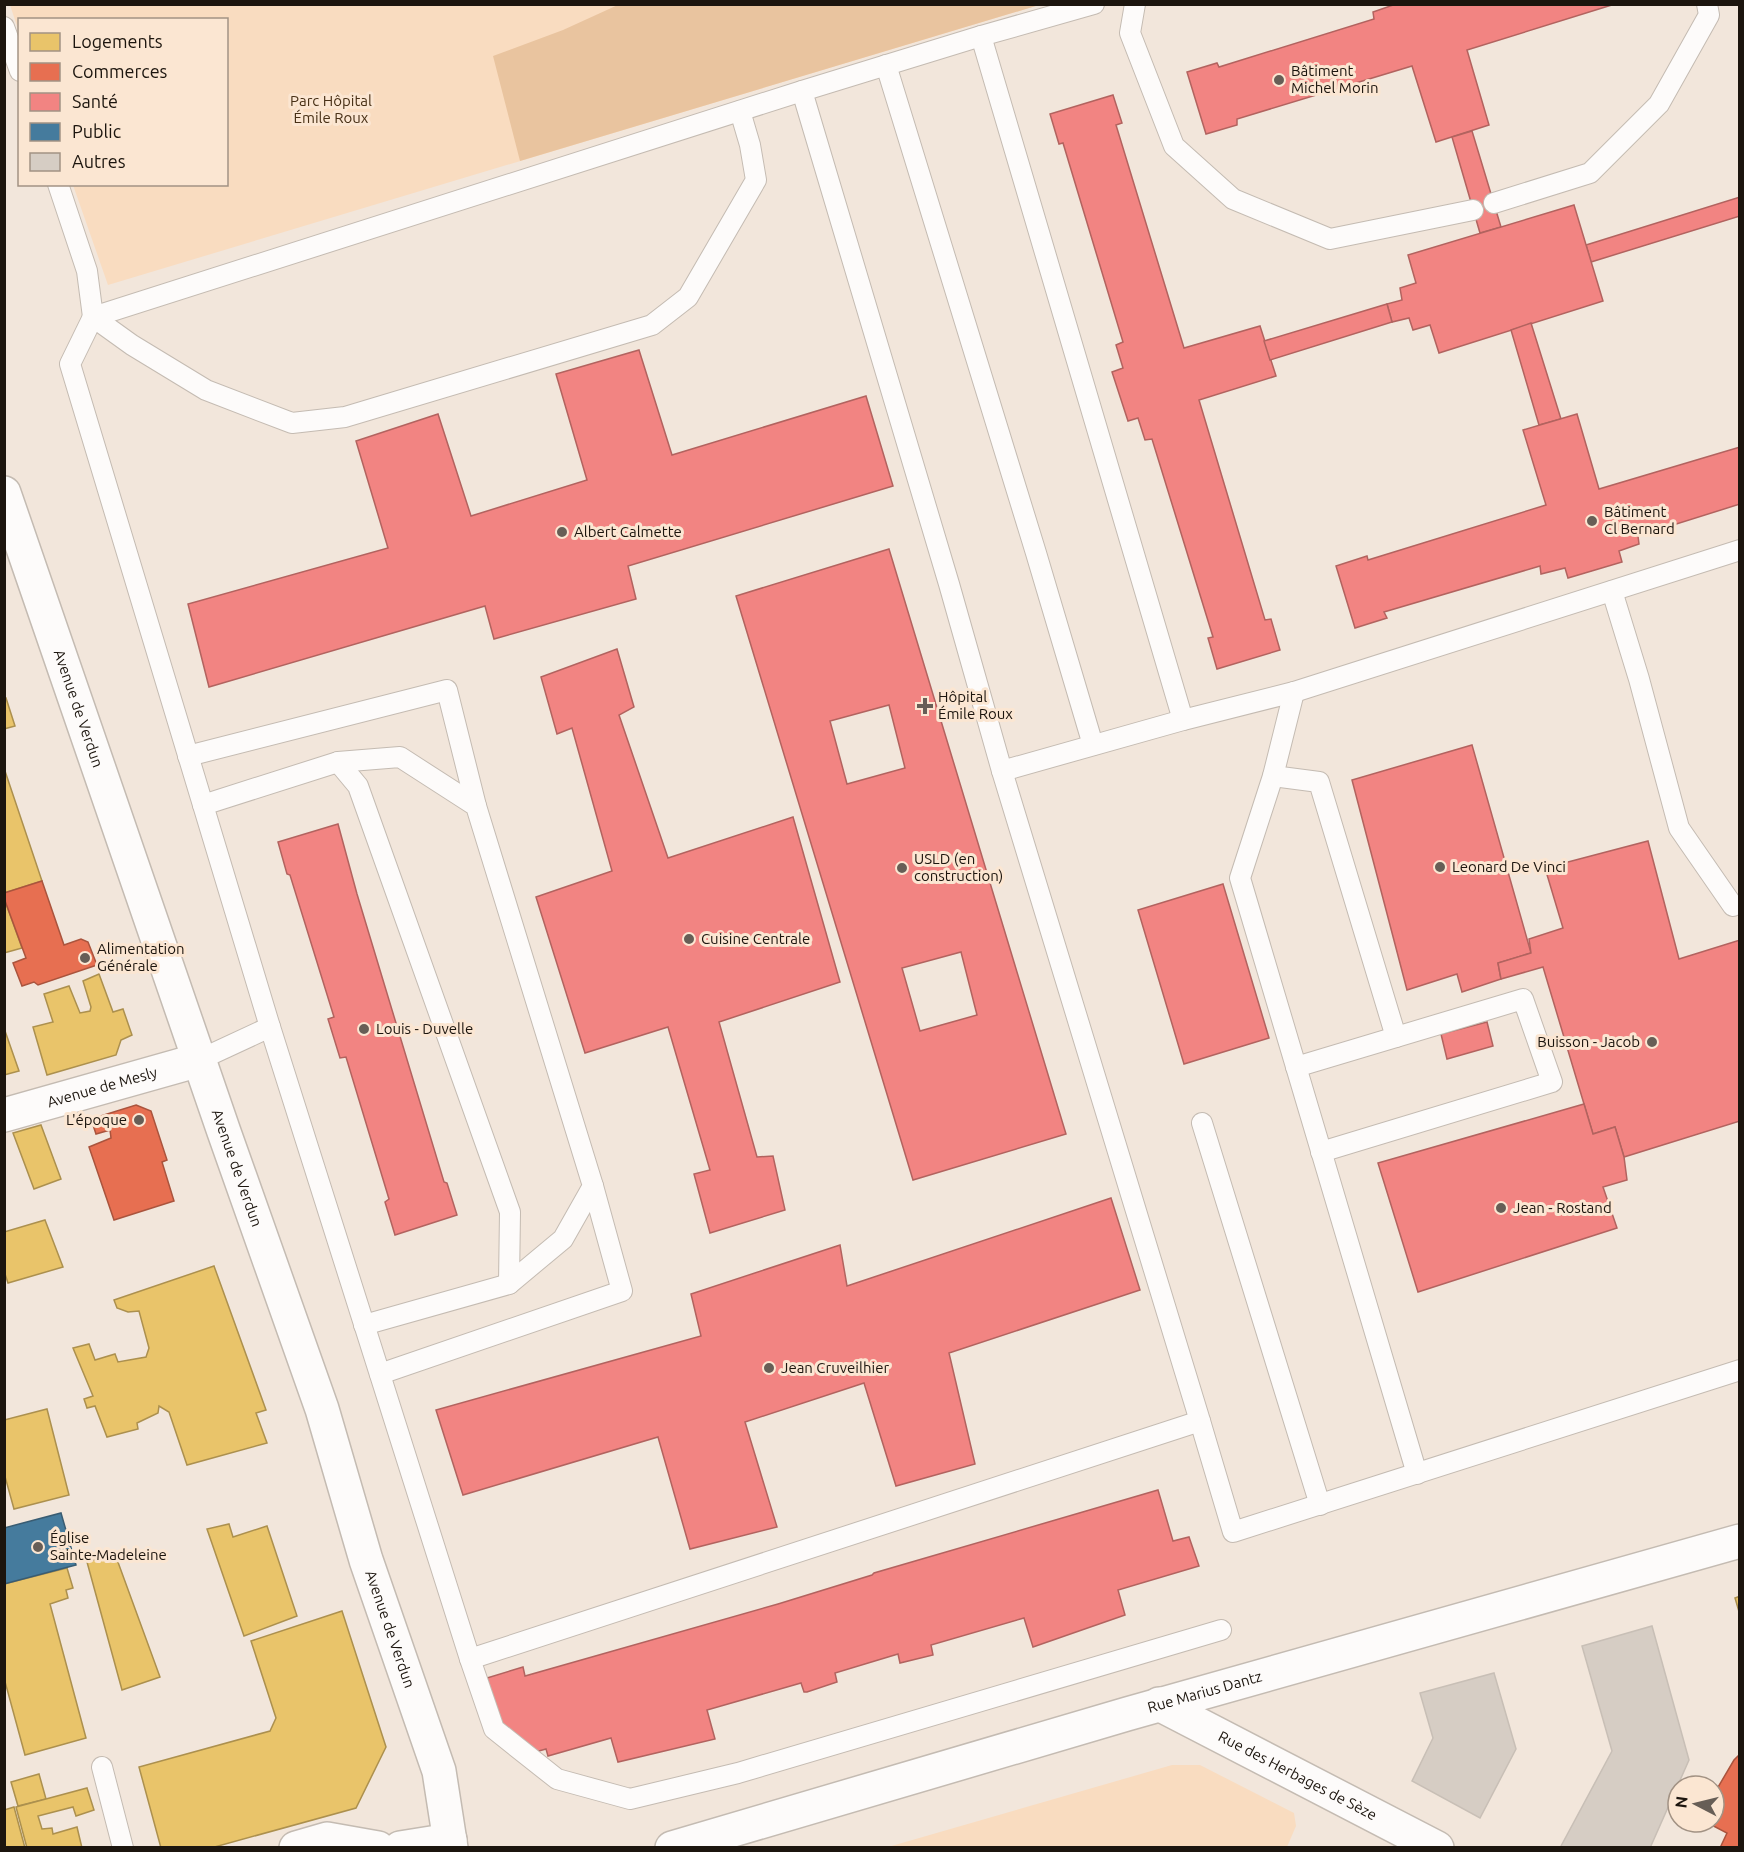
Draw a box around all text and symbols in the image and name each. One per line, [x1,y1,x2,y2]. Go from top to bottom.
legend [18,18,228,186]
text: Logements [72,31,163,51]
text: Commerces [72,61,168,81]
place label: Bâtiment Michel Morin [1291,62,1379,96]
marker: Bâtiment Michel Morin [1272,73,1286,87]
text: Santé [72,91,118,111]
park label: Parc Hôpital Émile Roux [290,92,372,126]
text: Public [72,121,121,141]
text: Autres [72,151,126,171]
place label: Bâtiment Cl Bernard [1604,503,1675,537]
marker: Bâtiment Cl Bernard [1585,514,1599,528]
place label: Albert Calmette [574,523,682,540]
marker: Albert Calmette [555,525,569,539]
street label: Avenue de Verdun [51,647,107,770]
place label: Hôpital Émile Roux [938,688,1013,722]
marker: Hôpital Émile Roux [916,697,934,715]
place label: USLD (en construction) [914,850,1003,884]
place label: Leonard De Vinci [1452,858,1566,875]
marker: Leonard De Vinci [1433,860,1447,874]
marker: USLD (en construction) [895,861,909,875]
place label: Cuisine Centrale [701,930,810,947]
marker: Cuisine Centrale [682,932,696,946]
place label: Alimentation Générale [97,940,185,974]
marker: Alimentation Générale [78,951,92,965]
place label: Louis - Duvelle [376,1020,473,1037]
marker: Louis - Duvelle [357,1022,371,1036]
place label: Buisson - Jacob [1537,1033,1640,1050]
marker: Buisson - Jacob [1645,1035,1659,1049]
street label: Avenue de Mesly [45,1063,159,1110]
street label: Avenue de Verdun [209,1107,266,1229]
place label: L'époque [66,1111,127,1128]
marker: L'époque [132,1113,146,1127]
place label: Jean - Rostand [1513,1199,1612,1216]
marker: Jean - Rostand [1494,1201,1508,1215]
place label: Jean Cruveilhier [781,1359,889,1376]
marker: Jean Cruveilhier [762,1361,776,1375]
place label: Église Sainte-Madeleine [50,1529,167,1563]
marker: Église Sainte-Madeleine [31,1540,45,1554]
street label: Avenue de Verdun [362,1568,419,1690]
street label: Rue Marius Dantz [1145,1667,1264,1716]
street label: Rue des Herbages de Sèze [1216,1727,1380,1823]
north arrow [1666,1774,1726,1834]
text: N [1671,1795,1691,1809]

